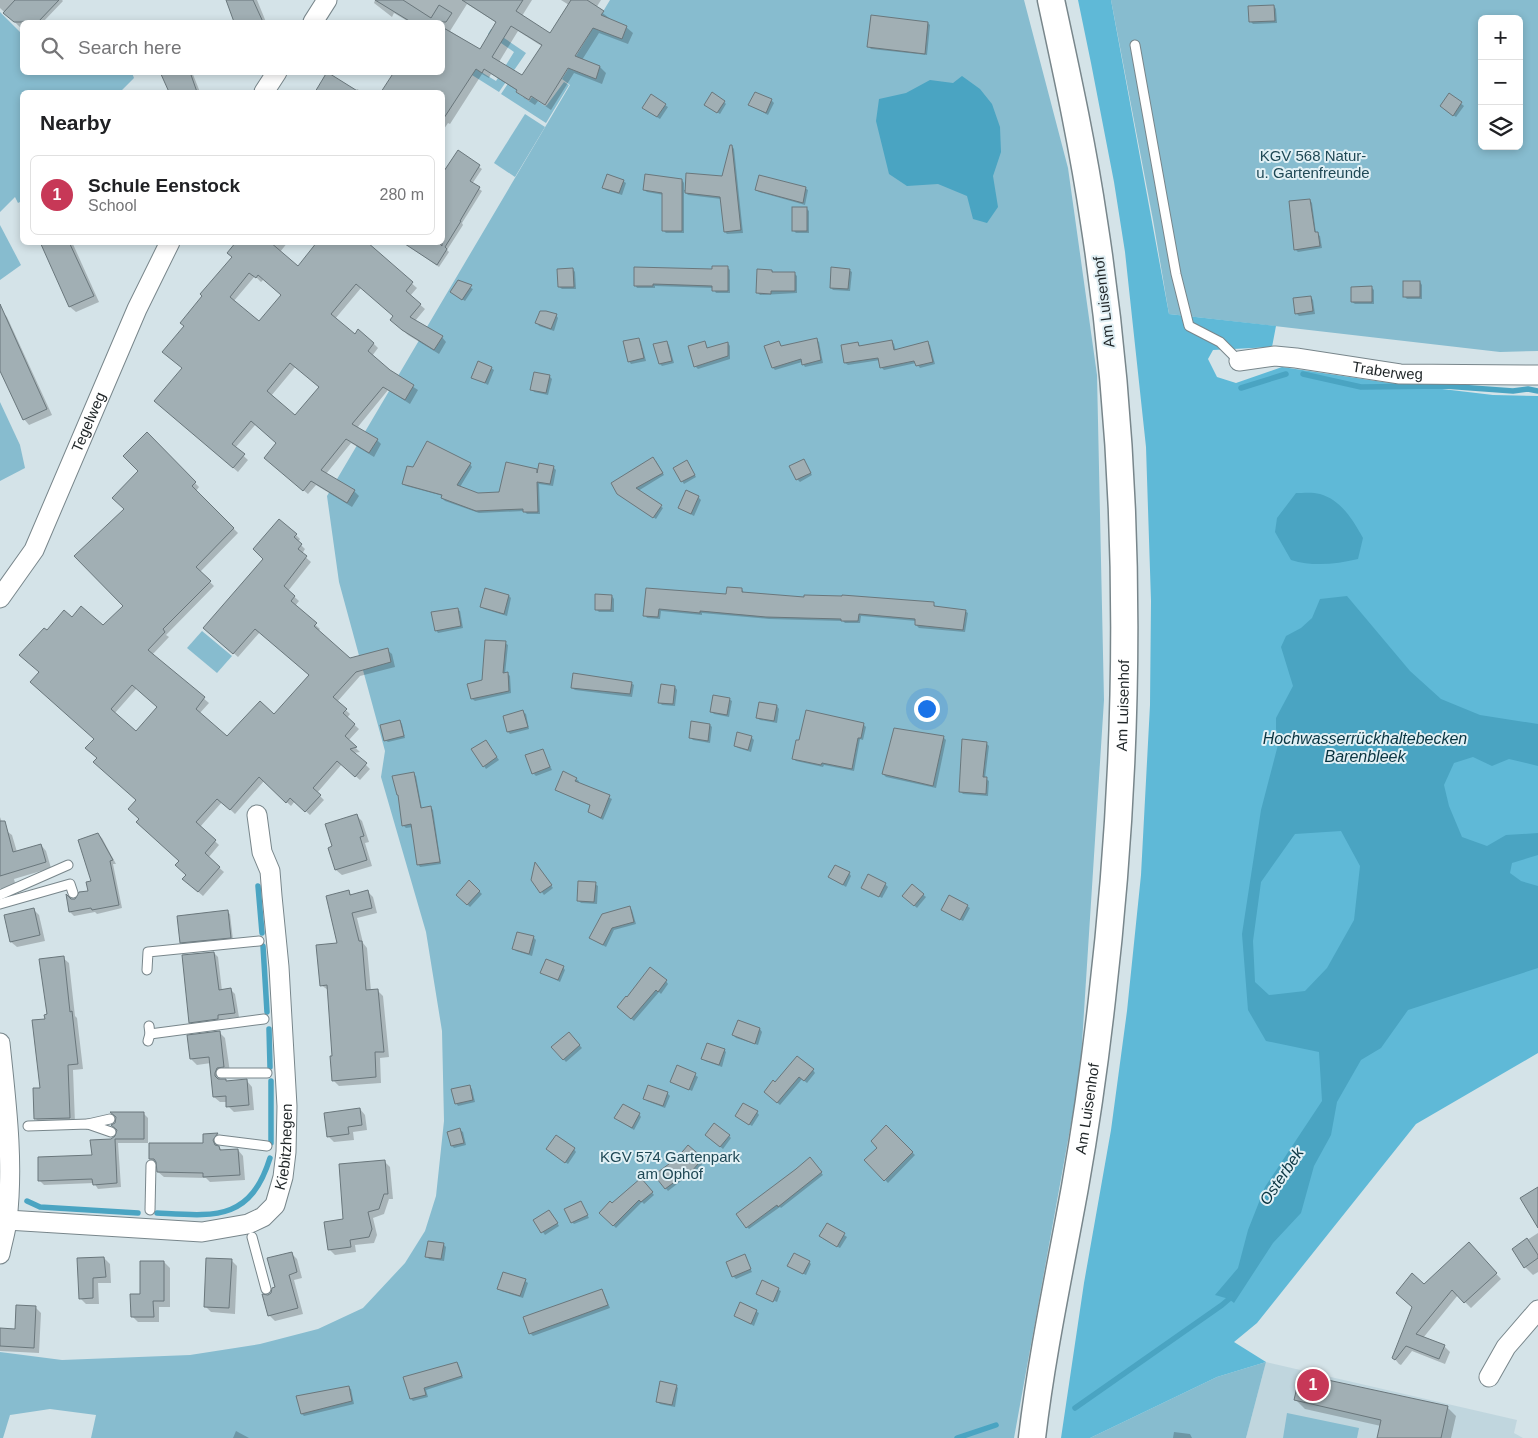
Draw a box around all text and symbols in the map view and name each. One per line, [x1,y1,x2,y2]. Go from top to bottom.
map controls [1478,15,1523,150]
button: + [1478,15,1523,60]
search box [20,20,445,75]
icon: search [38,34,66,62]
text: Search here [78,37,182,58]
button: − [1478,60,1523,105]
button: layers [1478,105,1523,150]
text: Nearby [40,111,111,134]
park label: KGV 568 Natur- u. Gartenfreunde [1256,147,1370,181]
text: Schule Eenstock [88,175,240,196]
text: 1 [53,186,61,203]
text: 280 m [380,186,424,203]
text: School [88,197,137,214]
street label: Am Luisenhof [1089,255,1118,349]
street label: Traberweg [1351,358,1423,382]
street label: Tegelweg [68,389,109,454]
street label: Am Luisenhof [1113,659,1132,752]
your location [914,696,940,722]
water label: Hochwasserrückhaltebecken Barenbleek [1263,730,1467,765]
street label: Am Luisenhof [1072,1061,1102,1155]
street label: Kiebitzhegen [271,1103,295,1192]
water label: Osterbek [1256,1144,1307,1208]
park label: KGV 574 Gartenpark am Ophof [600,1148,741,1182]
pin: 1 [1297,1366,1329,1404]

